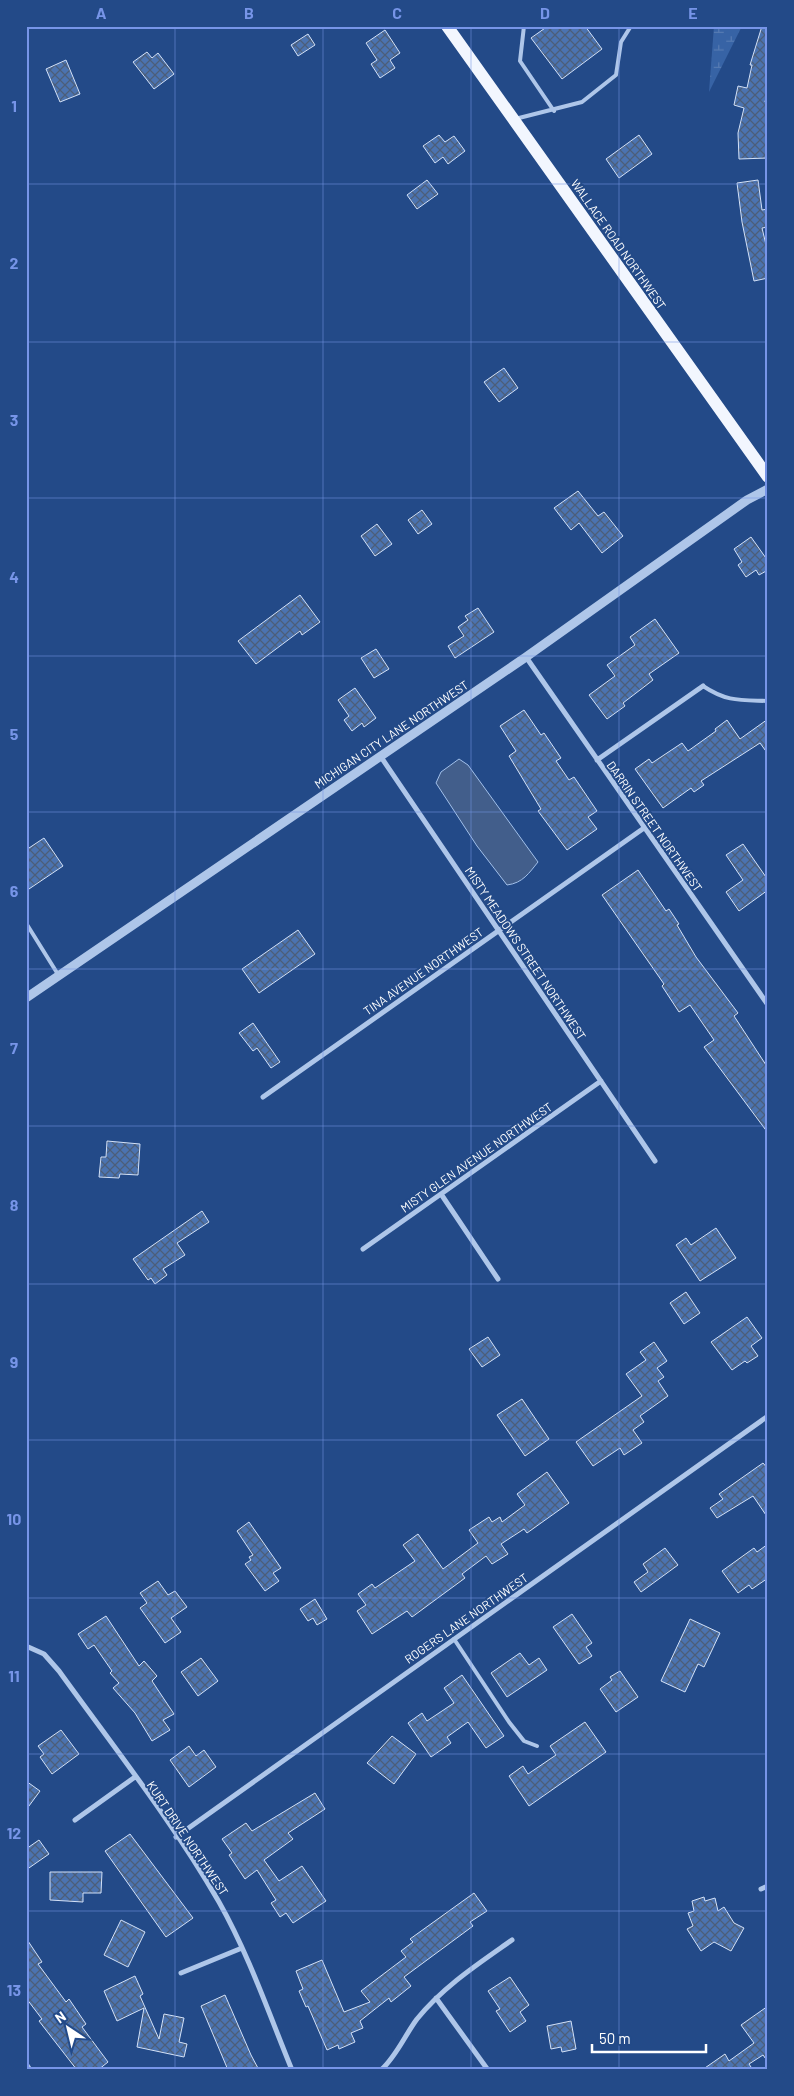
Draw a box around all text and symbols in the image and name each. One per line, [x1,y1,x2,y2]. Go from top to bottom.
text: A [96,3,107,22]
text: B [244,3,254,22]
text: C [392,3,402,22]
text: D [540,3,550,22]
text: E [688,3,698,22]
text: 1 [11,96,17,115]
street label: WALLACE ROAD NORTHWEST [569,176,669,312]
text: 2 [10,253,19,272]
text: 3 [10,410,18,429]
text: 4 [9,567,19,586]
street label: MICHIGAN CITY LANE NORTHWEST [311,677,471,791]
text: 5 [10,724,19,743]
street label: DARRIN STREET NORTHWEST [604,758,706,894]
street label: MISTY MEADOWS STREET NORTHWEST [463,864,589,1042]
text: 6 [10,881,19,900]
street label: TINA AVENUE NORTHWEST [360,924,486,1018]
text: 7 [10,1038,18,1057]
street label: MISTY GLEN AVENUE NORTHWEST [398,1099,555,1215]
text: 8 [10,1195,19,1214]
text: 9 [10,1352,18,1371]
text: 10 [7,1509,21,1528]
street label: ROGERS LANE NORTHWEST [402,1570,530,1666]
text: 11 [8,1666,20,1685]
street label: KURT DRIVE NORTHWEST [144,1778,232,1898]
text: 12 [7,1823,21,1842]
text: 13 [7,1980,21,1999]
north arrow [42,2004,92,2054]
text: N [52,2007,69,2027]
scale bar [592,2021,705,2053]
text: 50 m [599,2029,631,2047]

